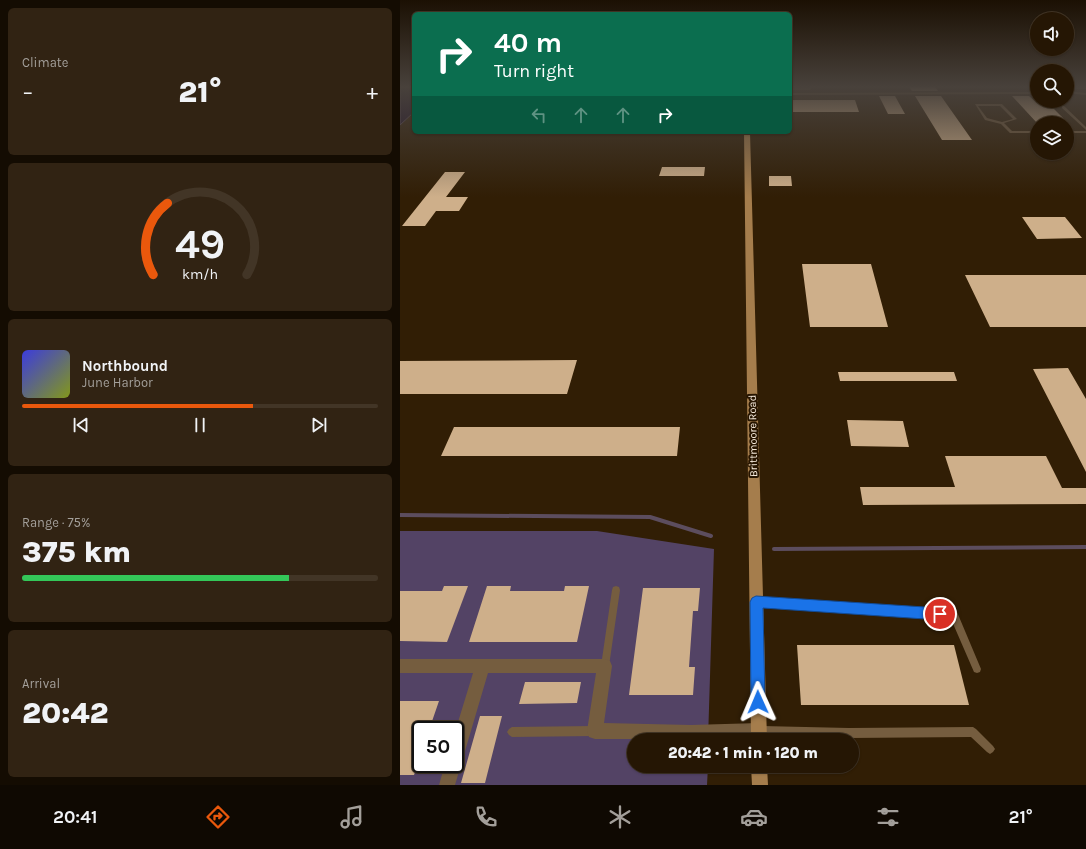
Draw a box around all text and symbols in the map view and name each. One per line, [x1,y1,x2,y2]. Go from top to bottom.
map controls [1030,12,1074,160]
button: sound [1030,12,1074,56]
text: 40 m [494,26,562,59]
icon: right [428,28,480,80]
text: Climate [22,55,68,70]
text: Turn right [494,60,574,82]
button: search [1030,64,1074,108]
text: 21° [178,74,222,110]
text: − [22,79,34,105]
text: + [366,79,378,105]
icon: left [528,104,550,126]
icon: ahead [570,104,592,126]
icon: ahead [612,104,634,126]
icon: right [654,104,676,126]
button: layers [1030,116,1074,160]
text: 49 [175,220,225,268]
text: km/h [182,266,218,283]
text: Northbound [82,357,168,375]
text: June Harbor [82,375,153,390]
street label: Brittmoore Road [746,395,760,477]
icon: previous [70,414,92,436]
icon: pause [189,414,211,436]
icon: next [308,414,330,436]
text: Range · 75% [22,515,90,530]
text: 375 km [22,534,131,570]
pin [923,597,957,631]
icon: arrive [929,603,951,625]
text: Arrival [22,676,60,691]
position arrow [737,681,779,723]
text: 20:42 [22,695,108,731]
speed limit sign: 50 [412,721,464,773]
text: 20:42 · 1 min · 120 m [668,744,818,762]
icon: directions [204,803,232,831]
icon: music [338,803,366,831]
icon: phone [472,803,500,831]
icon: climate [606,803,634,831]
icon: car [740,803,768,831]
icon: filters [874,803,902,831]
text: 20:41 [53,806,97,828]
text: 21° [1009,806,1033,828]

